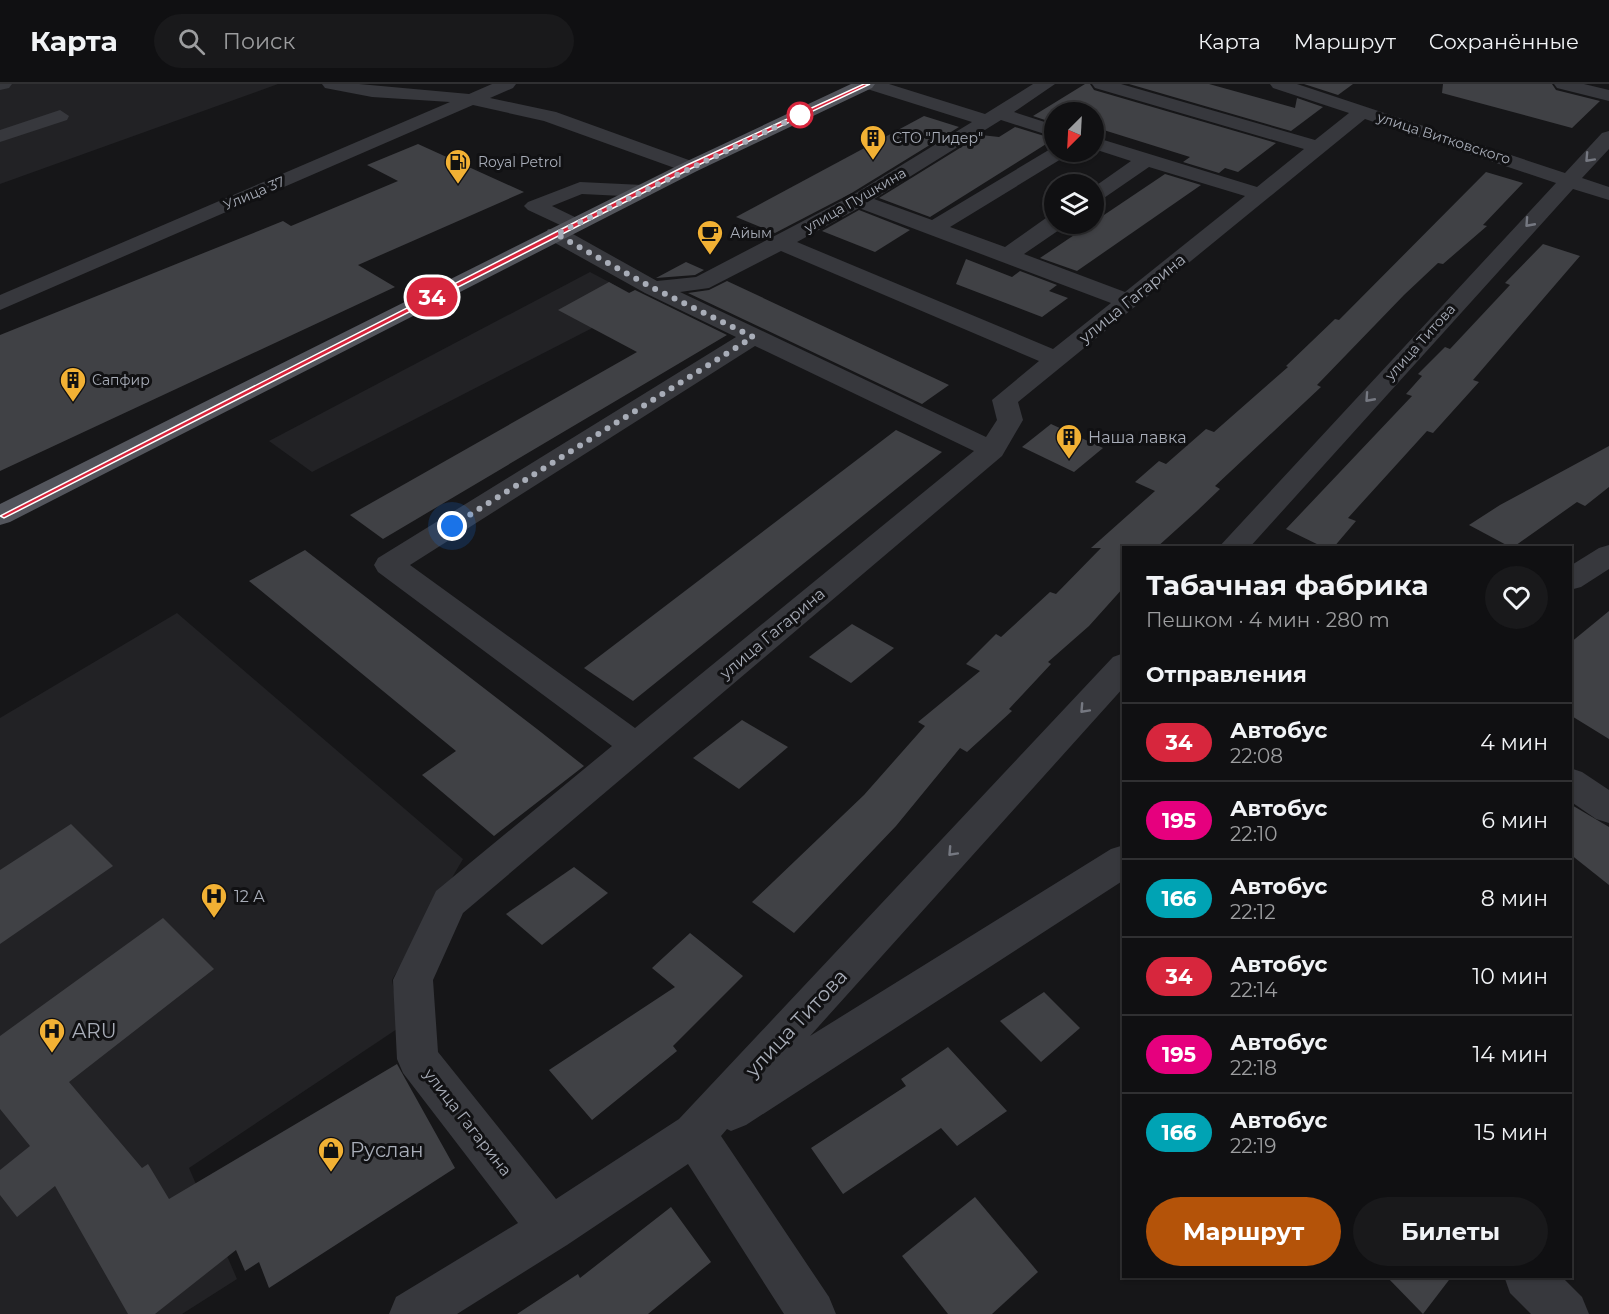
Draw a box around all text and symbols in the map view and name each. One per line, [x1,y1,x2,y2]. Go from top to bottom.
search box [154,14,574,68]
text: Карта [30,24,118,58]
icon: search [175,25,208,58]
text: Поиск [223,28,295,55]
text: Карта [1198,29,1261,54]
text: Маршрут [1294,29,1396,54]
text: Сохранённые [1429,29,1579,54]
unlabelled marker [787,102,813,128]
north arrow [1044,102,1104,162]
map controls [1044,102,1104,234]
street label: улица Витковского [1374,108,1513,168]
building icon: СТО "Лидер" [858,123,888,161]
place label: СТО "Лидер" [892,129,983,147]
fuel station icon: Royal Petrol [443,147,473,185]
one-way arrow [1585,152,1596,162]
place label: Royal Petrol [478,153,562,171]
street label: улица Пушкина [800,163,909,237]
street label: Улица 37 [221,172,287,214]
button: layers [1044,174,1104,234]
one-way arrow [1525,216,1536,227]
cafe icon: Айым [695,218,725,256]
place label: Айым [730,224,772,242]
street label: улица Гагарина [1075,250,1189,348]
line badge: 34 [405,278,459,316]
text: 34 [419,285,445,310]
street label: улица Титова [1380,300,1459,385]
building icon: Сапфир [58,365,88,403]
place label: Сапфир [92,371,150,389]
one-way arrow [1365,391,1376,401]
building icon: Наша лавка [1054,422,1084,460]
place label: Наша лавка [1088,428,1186,447]
your location [437,511,467,541]
button: heart [1485,566,1548,629]
text: Табачная фабрика [1146,568,1428,602]
street label: улица Гагарина [715,584,829,683]
text: Пешком · 4 мин · 280 m [1146,608,1390,632]
text: Отправления [1146,661,1307,688]
one-way arrow [1080,702,1091,712]
text: Автобус [1230,717,1328,744]
text: 4 мин [1480,729,1548,756]
text: 34 [1166,730,1192,755]
text: 22:08 [1230,744,1283,768]
text: Автобус [1230,795,1328,822]
text: 6 мин [1481,807,1548,834]
text: 195 [1162,808,1196,833]
text: 22:10 [1230,822,1277,846]
one-way arrow [948,846,959,856]
text: Автобус [1230,873,1328,900]
hospital icon: 12 А [199,881,229,919]
text: 8 мин [1481,885,1548,912]
text: 166 [1162,886,1197,911]
place label: 12 А [234,887,265,906]
text: 22:12 [1230,900,1276,924]
text: Автобус [1230,951,1328,978]
text: 10 мин [1472,963,1548,990]
street label: улица Титова [739,964,852,1083]
text: 34 [1166,964,1192,989]
text: 22:14 [1230,978,1277,1002]
hospital icon: ARU [37,1016,67,1054]
place label: ARU [72,1019,117,1043]
text: Автобус [1230,1029,1328,1056]
text: 14 мин [1472,1041,1548,1068]
text: 195 [1162,1042,1196,1067]
text: 22:18 [1230,1056,1277,1080]
street label: улица Гагарина [419,1064,515,1180]
text: Автобус [1230,1107,1328,1134]
text: 15 мин [1474,1119,1548,1146]
text: 166 [1162,1120,1197,1145]
text: 22:19 [1230,1134,1276,1158]
shop icon: Руслан [316,1135,346,1173]
place label: Руслан [350,1138,424,1162]
button: Маршрут [1146,1197,1341,1266]
button: Билеты [1353,1197,1548,1266]

